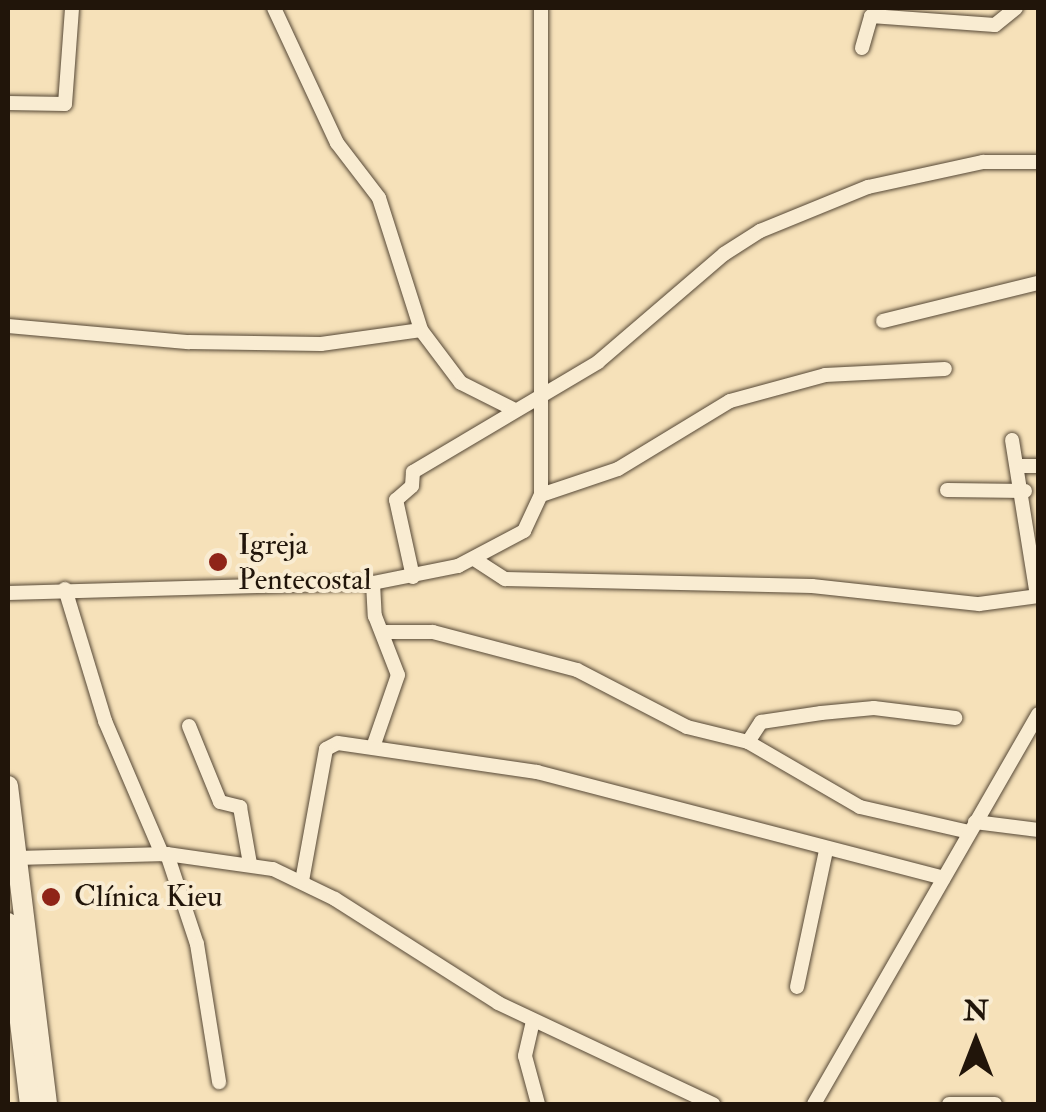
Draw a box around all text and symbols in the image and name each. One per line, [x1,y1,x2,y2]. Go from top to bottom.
place label: Igreja Pentecostal [238,527,371,598]
marker: Igreja Pentecostal [207,551,229,573]
place label: Clínica Kieu [74,879,223,915]
marker: Clínica Kieu [38,884,64,910]
north arrow [926,992,1026,1092]
text: N [963,994,989,1029]

